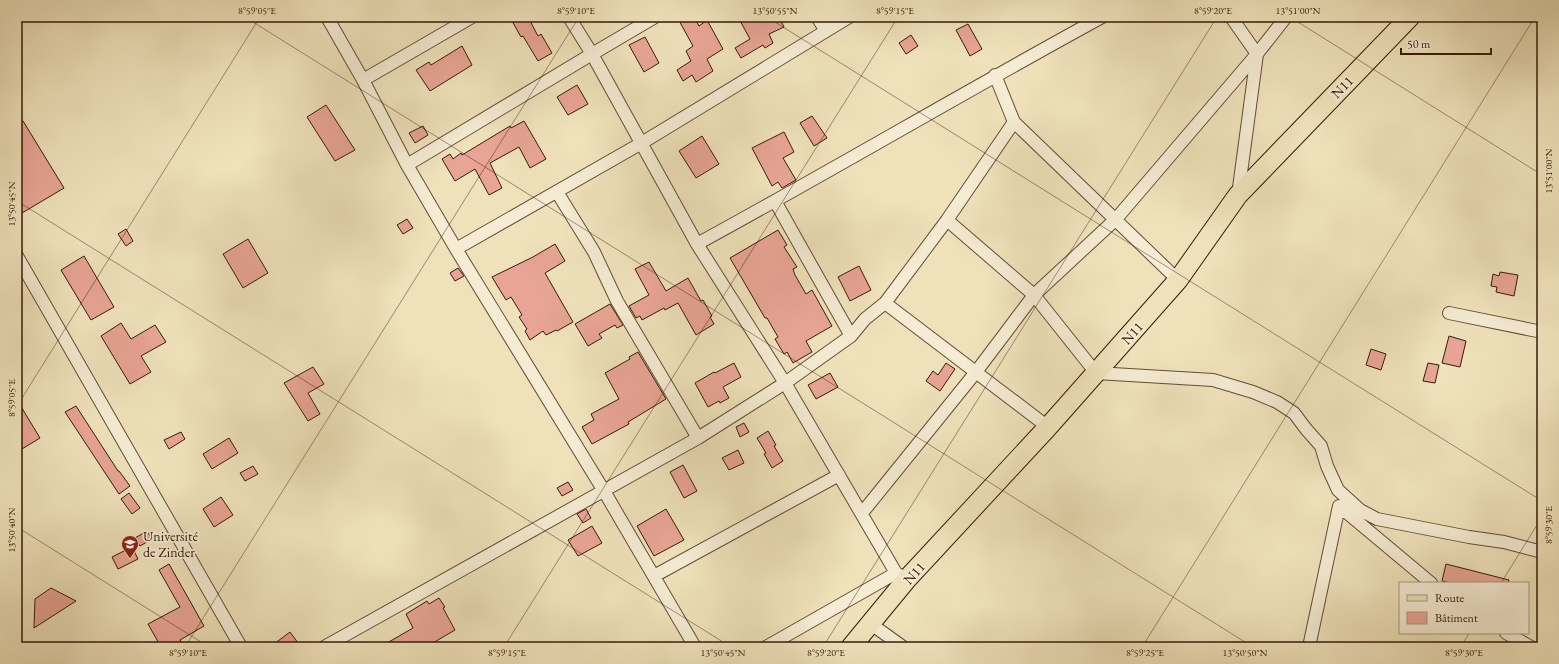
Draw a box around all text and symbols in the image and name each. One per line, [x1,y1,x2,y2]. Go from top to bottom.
text: 8°59'05"E [238,4,276,17]
text: 8°59'10"E [557,4,595,17]
text: 13°50'55"N [753,4,798,17]
text: 8°59'15"E [876,4,914,17]
text: 8°59'20"E [1194,4,1232,17]
text: 13°51'00"N [1276,4,1321,17]
scale bar [1401,30,1491,56]
text: 50 m [1407,36,1431,52]
street label: N11 [1327,72,1357,102]
text: 13°51'00"N [1542,148,1555,193]
text: 13°50'45"N [5,181,18,226]
street label: N11 [1117,318,1147,348]
text: 8°59'05"E [5,379,18,417]
text: 8°59'30"E [1542,506,1555,544]
text: 13°50'40"N [5,507,18,552]
place label: Université de Zinder [143,527,198,561]
school or university icon: Université de Zinder [120,534,140,559]
street label: N11 [899,558,929,588]
legend [1399,582,1529,634]
text: Route [1435,590,1465,606]
text: Bâtiment [1435,610,1478,626]
text: 8°59'10"E [169,646,207,659]
text: 8°59'15"E [488,646,526,659]
text: 13°50'45"N [701,646,746,659]
text: 8°59'20"E [807,646,845,659]
text: 8°59'25"E [1126,646,1164,659]
text: 13°50'50"N [1223,646,1268,659]
text: 8°59'30"E [1445,646,1483,659]

